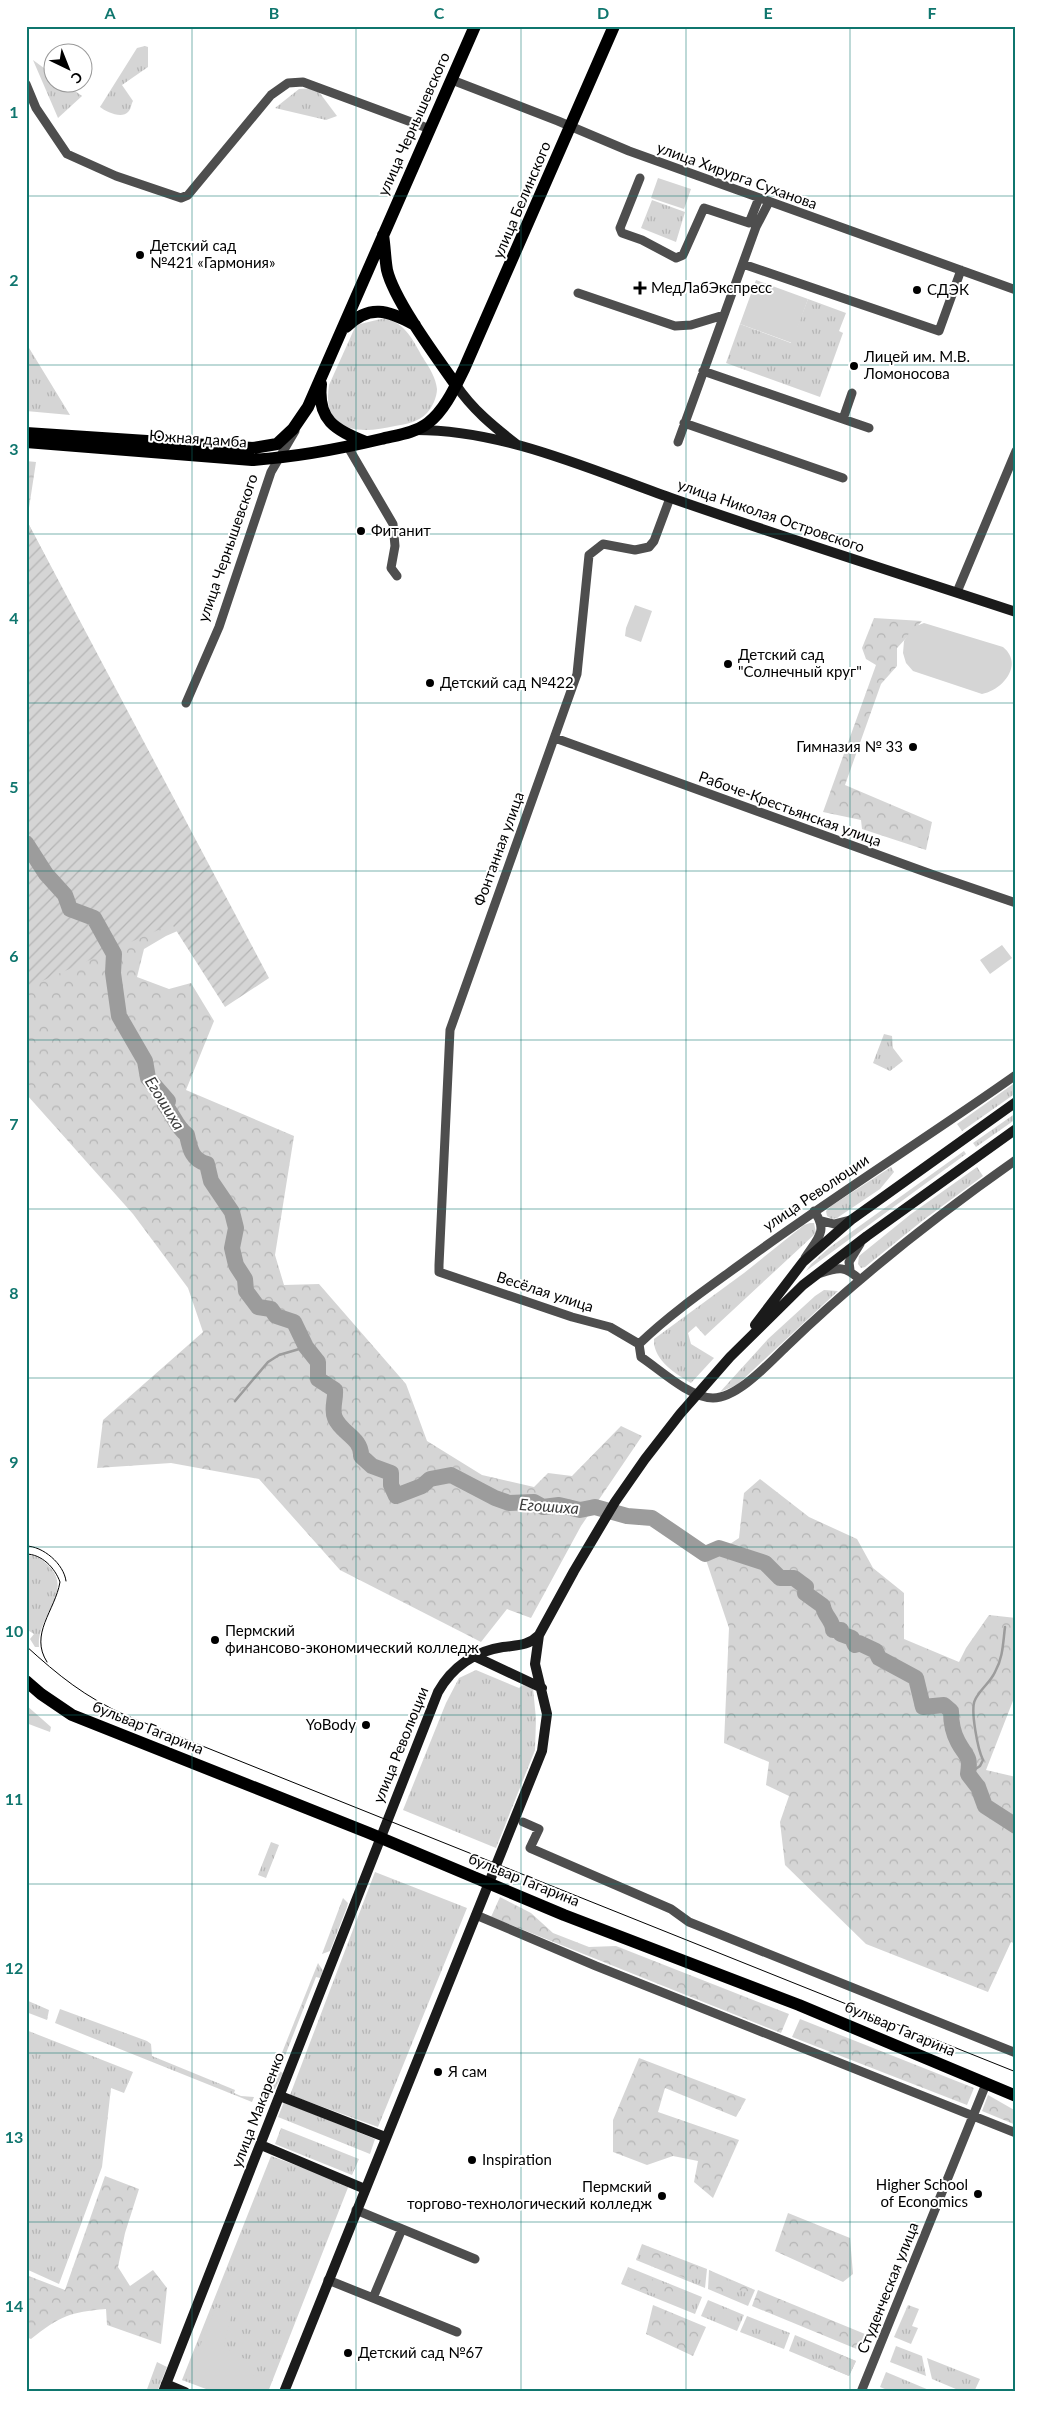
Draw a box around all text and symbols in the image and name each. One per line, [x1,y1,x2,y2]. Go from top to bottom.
text: A [103,3,116,22]
text: B [269,3,279,22]
text: C [434,3,445,22]
text: D [597,3,609,22]
text: E [763,3,773,22]
text: F [927,3,937,22]
north arrow [42,42,92,92]
street label: улица Чернышевского [373,49,453,198]
text: С [67,68,86,88]
text: 1 [9,102,19,121]
street label: улица Белинского [488,138,554,261]
street label: улица Хирурга Суханова [655,138,820,212]
place label: Детский сад №421 «Гармония» [150,236,275,271]
marker: Детский сад №421 «Гармония» [134,249,146,261]
text: 2 [9,270,19,289]
place label: МедЛабЭкспресс [651,278,772,296]
place label: СДЭК [927,280,969,298]
marker: МедЛабЭкспресс [633,281,647,295]
marker: СДЭК [911,284,923,296]
place label: Лицей им. М.В. Ломоносова [863,347,970,382]
marker: Лицей им. М.В. Ломоносова [848,360,860,372]
street label: Южная дамба [149,426,248,450]
text: 3 [9,439,19,458]
street label: улица Чернышевского [193,471,261,624]
street label: улица Николая Островского [676,475,867,556]
place label: Фитанит [371,521,431,539]
marker: Фитанит [355,525,367,537]
text: 4 [9,608,19,627]
place label: Детский сад "Солнечный круг" [738,645,862,680]
marker: Детский сад "Солнечный круг" [722,658,734,670]
place label: Детский сад №422 [440,673,574,691]
marker: Детский сад №422 [424,677,436,689]
place label: Гимназия № 33 [796,737,903,755]
marker: Гимназия № 33 [907,741,919,753]
street label: Рабоче-Крестьянская улица [696,767,884,850]
text: 5 [9,777,19,796]
street label: Фонтанная улица [469,789,527,908]
text: 6 [9,946,19,965]
water label: Егошиха [142,1072,189,1133]
text: 7 [9,1114,19,1133]
street label: улица Революции [759,1150,872,1234]
street label: Весёлая улица [495,1267,596,1315]
text: 8 [9,1283,19,1302]
text: 9 [9,1452,19,1471]
water label: Егошиха [519,1494,579,1517]
text: 10 [5,1621,23,1640]
place label: Пермский финансово-экономический колледж [225,1621,479,1656]
marker: Пермский финансово-экономический колледж [209,1634,221,1646]
street label: улица Революции [369,1684,432,1805]
street label: бульвар Гагарина [90,1697,207,1758]
place label: YoBody [306,1715,356,1733]
marker: YoBody [360,1719,372,1731]
text: 11 [5,1789,23,1808]
street label: бульвар Гагарина [466,1849,583,1910]
text: 12 [5,1958,23,1977]
street label: бульвар Гагарина [842,1997,958,2059]
street label: улица Макаренко [227,2049,287,2170]
place label: Я сам [447,2062,487,2080]
marker: Я сам [432,2066,444,2078]
text: 13 [5,2127,23,2146]
place label: Inspiration [482,2150,552,2168]
marker: Inspiration [466,2154,478,2166]
place label: Higher School of Economics [876,2175,968,2210]
place label: Пермский торгово-технологический колледж [407,2177,652,2212]
marker: Higher School of Economics [972,2188,984,2200]
marker: Пермский торгово-технологический колледж [656,2190,668,2202]
street label: Студенческая улица [852,2219,922,2356]
text: 14 [5,2296,23,2315]
place label: Детский сад №67 [358,2343,483,2361]
marker: Детский сад №67 [342,2347,354,2359]

